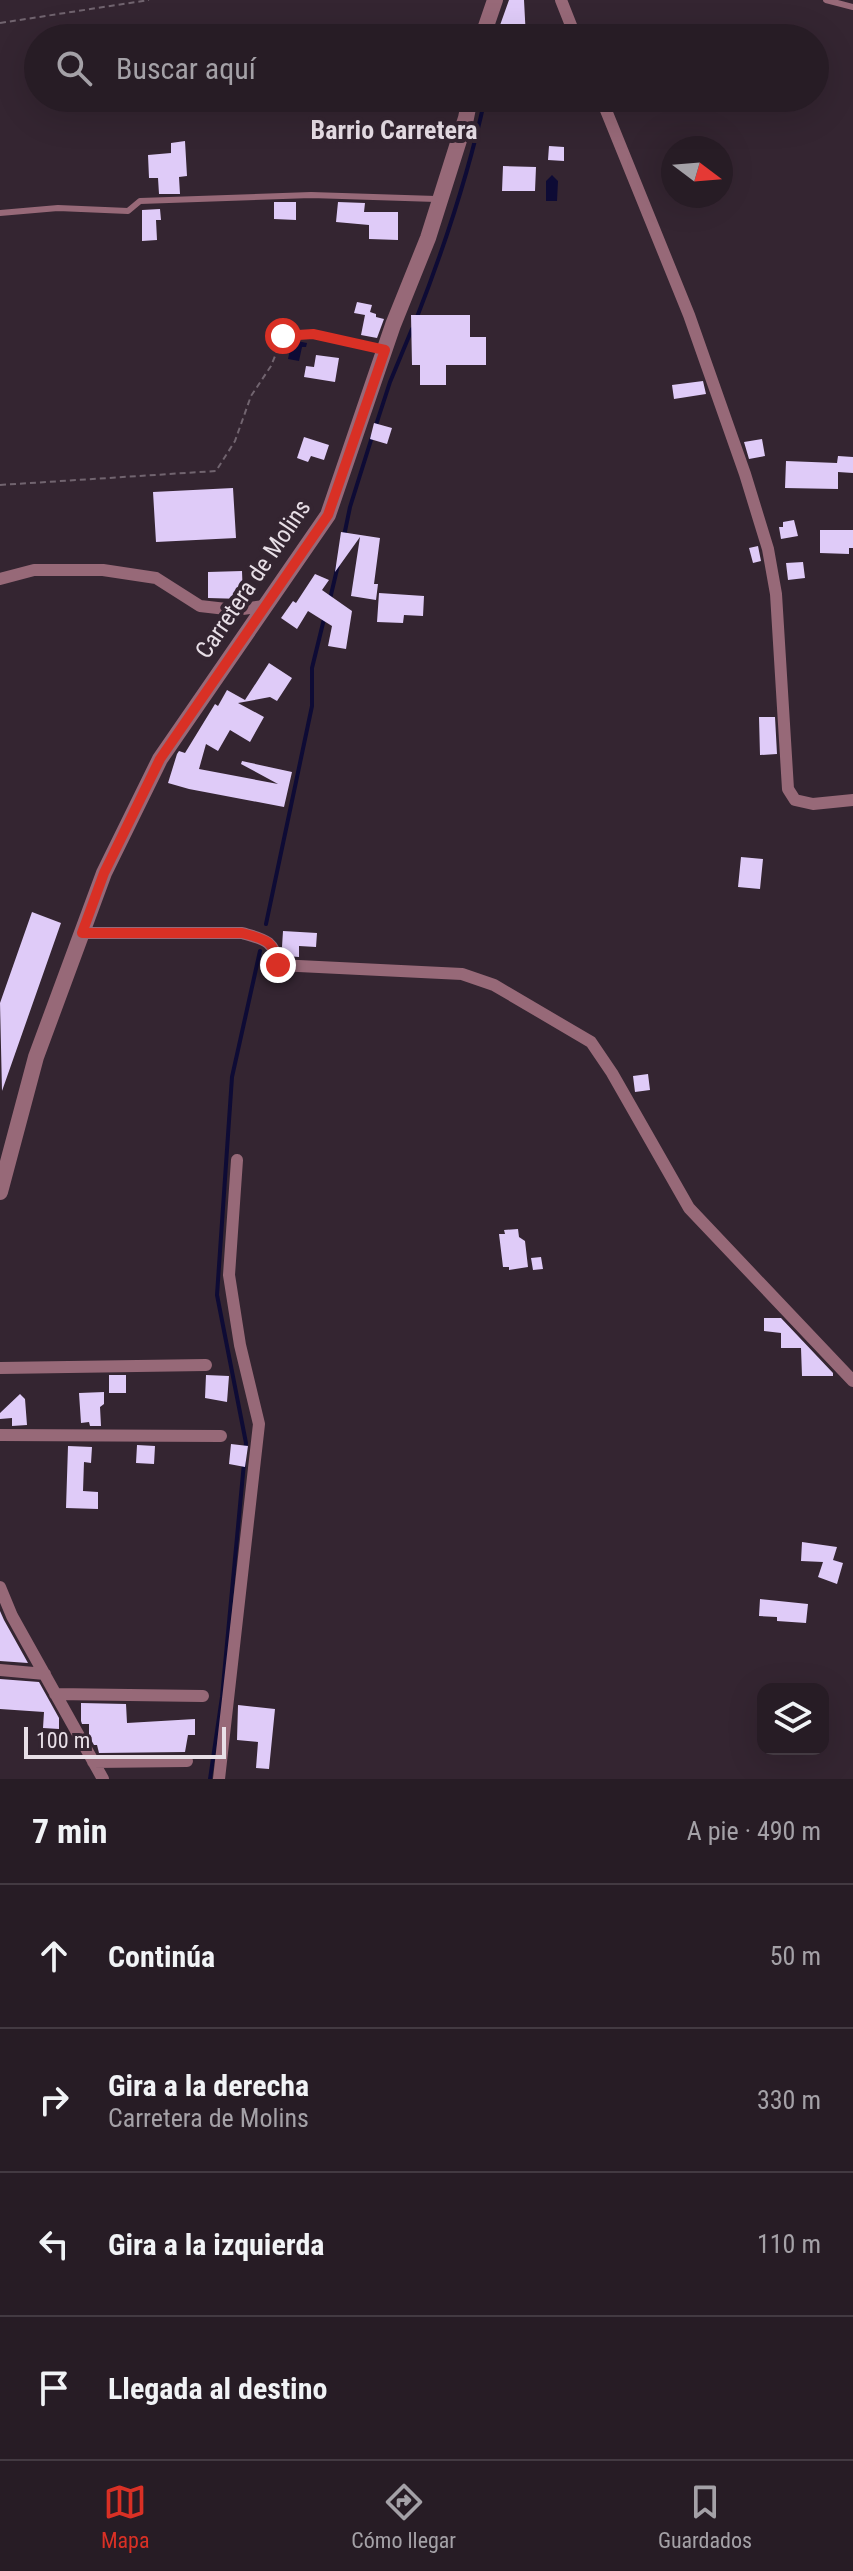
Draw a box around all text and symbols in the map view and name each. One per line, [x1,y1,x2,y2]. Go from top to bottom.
search box [24,24,829,112]
icon: search [52,46,96,90]
text: Buscar aquí [116,51,256,86]
district label: Barrio Carretera [311,115,477,145]
north arrow [661,136,733,208]
route start [265,318,301,354]
street label: Carretera de Molins [190,494,316,664]
route end [260,947,296,983]
map controls [757,1683,829,1755]
button: layers [757,1683,829,1755]
scale bar [24,1723,226,1759]
text: 100 m [36,1728,90,1753]
text: 7 min [32,1811,108,1851]
text: A pie · 490 m [687,1816,821,1846]
icon: ahead [32,1934,76,1978]
text: Continúa [108,1939,215,1974]
text: 50 m [770,1941,821,1971]
text: Gira a la derecha [108,2068,309,2103]
icon: right [32,2078,76,2122]
text: 330 m [757,2085,821,2115]
text: Carretera de Molins [108,2103,309,2133]
icon: left [32,2222,76,2266]
text: Gira a la izquierda [108,2227,324,2262]
text: 110 m [757,2229,821,2259]
icon: arrive [32,2366,76,2410]
text: Llegada al destino [108,2371,327,2406]
tab: Mapa [101,2480,149,2553]
tab: Cómo llegar [351,2480,456,2553]
tab: Guardados [658,2480,752,2553]

